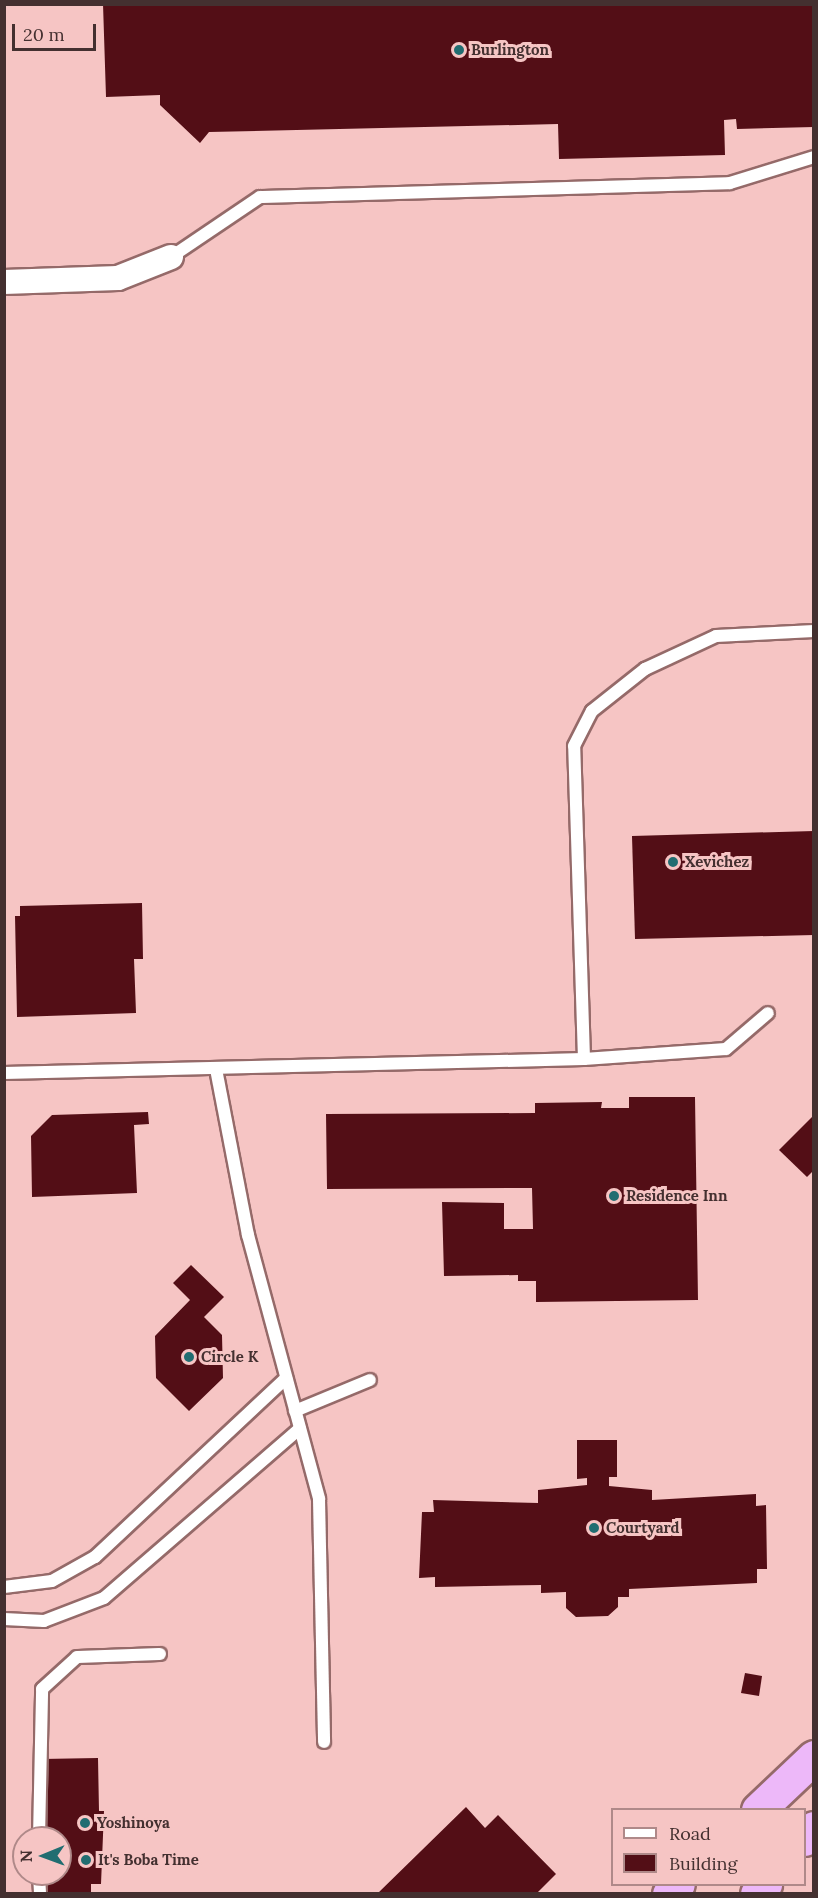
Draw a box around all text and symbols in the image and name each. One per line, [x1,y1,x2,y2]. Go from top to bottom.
scale bar [15,12,99,50]
text: 20 m [23,23,65,46]
place label: Burlington [471,41,549,59]
marker: Burlington [452,43,466,57]
place label: Xevichez [685,853,749,871]
marker: Xevichez [666,855,680,869]
place label: Residence Inn [626,1187,727,1205]
marker: Residence Inn [607,1189,621,1203]
place label: Circle K [201,1348,258,1366]
marker: Circle K [182,1350,196,1364]
place label: Courtyard [606,1519,680,1537]
marker: Courtyard [587,1521,601,1535]
legend [611,1808,806,1886]
place label: Yoshinoya [97,1814,170,1832]
marker: Yoshinoya [78,1816,92,1830]
text: Road [669,1822,711,1845]
north arrow [12,1826,72,1886]
text: N [16,1850,36,1863]
place label: It's Boba Time [98,1851,199,1869]
text: Building [669,1852,737,1875]
marker: It's Boba Time [79,1853,93,1867]

